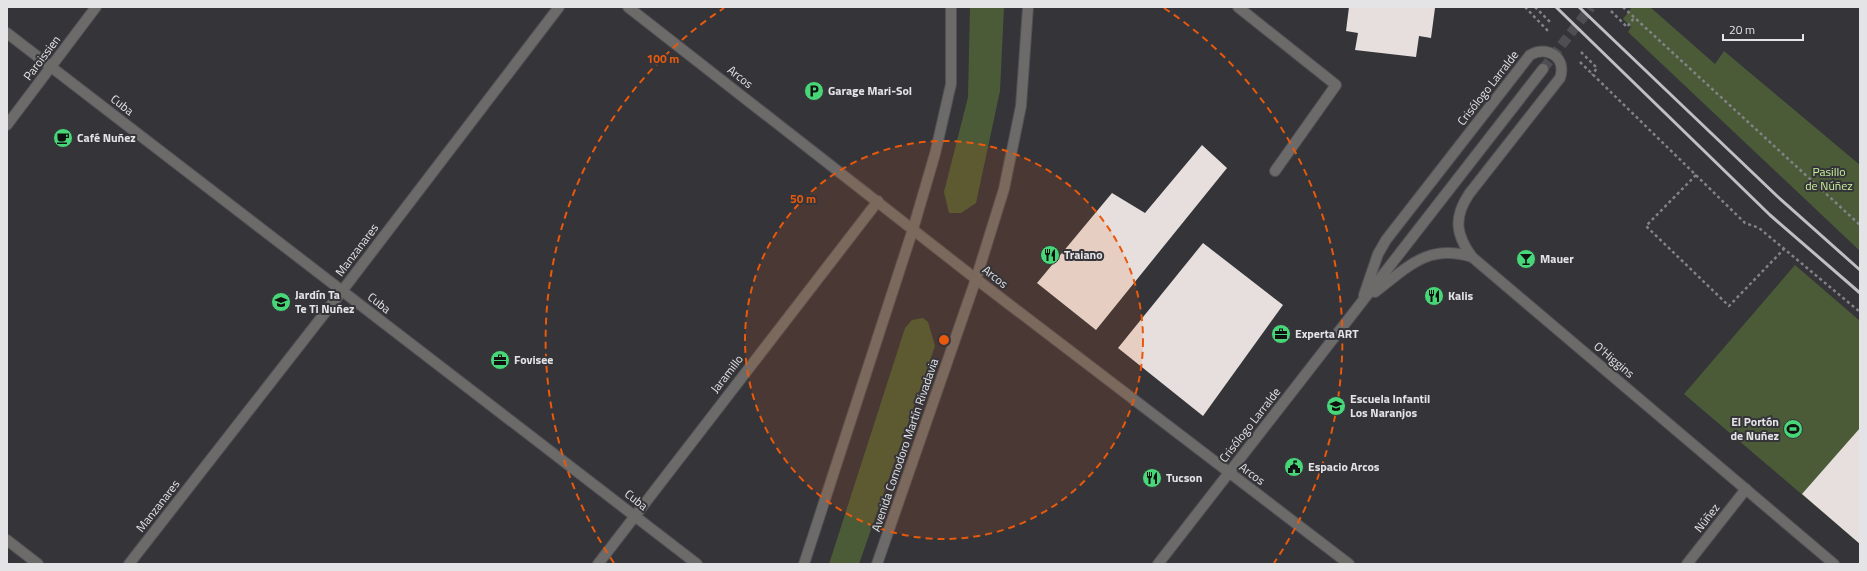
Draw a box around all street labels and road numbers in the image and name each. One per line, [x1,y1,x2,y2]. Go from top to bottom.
street label: Paroissien [18,31,65,84]
street label: Crisólogo Larralde [1452,46,1523,129]
street label: Arcos [723,60,758,93]
street label: Cuba [107,89,138,120]
street label: Manzanares [330,219,383,280]
street label: Arcos [978,260,1013,293]
street label: Cuba [364,287,395,318]
street label: O'Higgins [1590,337,1639,383]
street label: Jaramillo [706,350,748,397]
street label: Avenida Comodoro Martín Rivadavia [866,356,943,534]
street label: Crisólogo Larralde [1214,383,1285,466]
street label: Arcos [1235,458,1270,490]
street label: Manzanares [131,475,184,536]
street label: Cuba [621,484,652,515]
street label: Núñez [1689,499,1724,536]

